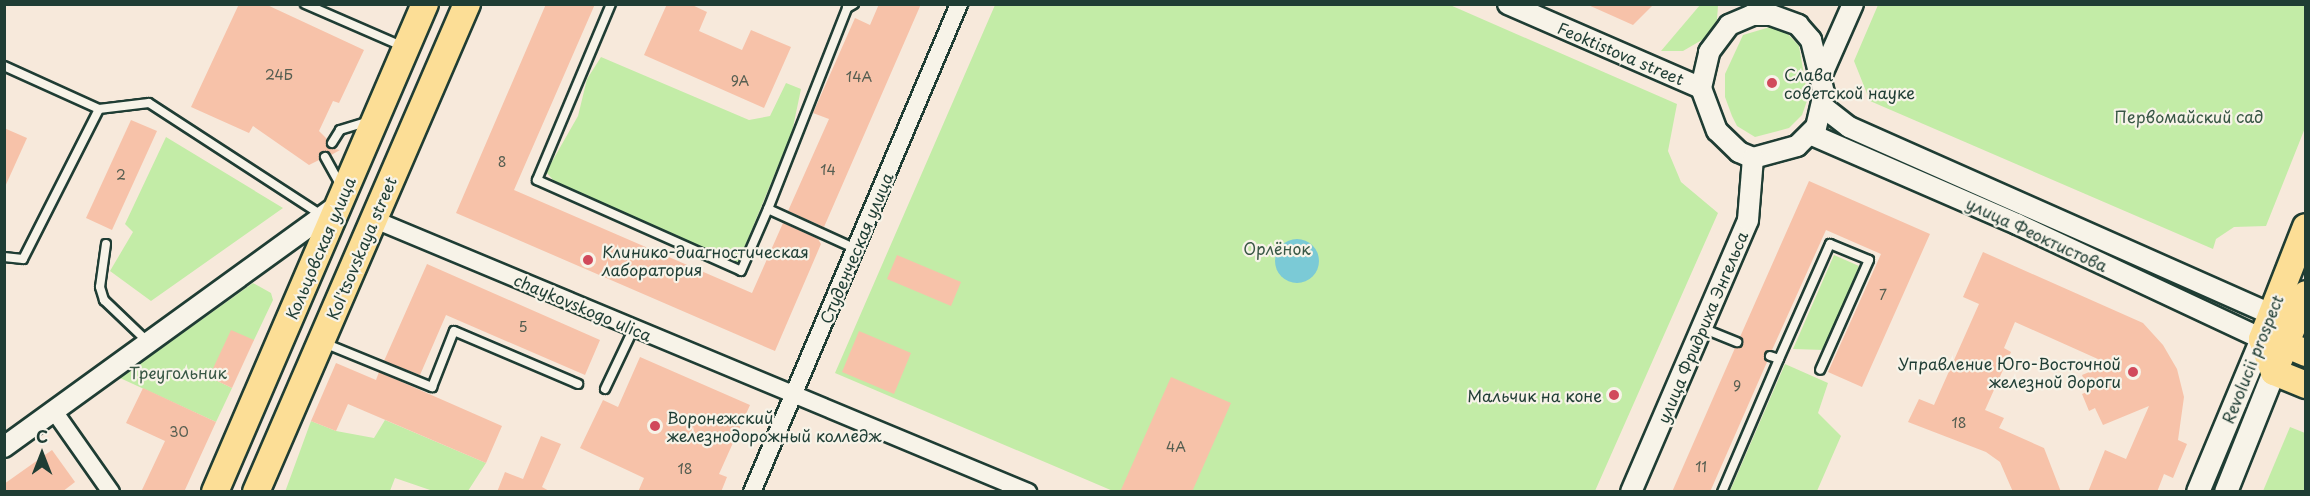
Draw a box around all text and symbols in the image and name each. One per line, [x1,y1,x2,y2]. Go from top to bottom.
street label: Feoktistova street [1555,18,1687,88]
place label: Слава советской науке [1784,64,1916,102]
house number: 24Б [265,67,293,83]
house number: 14А [846,69,872,85]
house number: 9А [731,73,749,89]
marker: Слава советской науке [1765,76,1779,90]
park label: Первомайский сад [2114,106,2264,126]
house number: 8 [498,154,506,170]
house number: 14 [820,162,836,178]
house number: 2 [116,167,126,183]
street label: Студенческая улица [815,169,897,327]
street label: Кольцовская улица [281,173,359,323]
street label: Kol'tsovskaya street [322,173,400,323]
street label: улица Феоктистова [1963,193,2111,275]
street label: улица Фридриха Энгельса [1652,227,1752,427]
park label: Орлёнок [1243,238,1311,258]
place label: Клинико-диагностическая лаборатория [602,241,809,279]
marker: Клинико-диагностическая лаборатория [579,251,597,269]
street label: chaykovskogo ulica [511,269,655,345]
house number: 7 [1879,287,1887,303]
street label: Revolucii prospect [2217,292,2287,426]
house number: 5 [518,319,528,335]
place label: Управление Юго-Восточной железной дороги [1897,353,2121,391]
park label: Треугольник [129,362,227,382]
marker: Управление Юго-Восточной железной дороги [2126,365,2140,379]
house number: 9 [1733,378,1741,394]
place label: Мальчик на коне [1465,385,1602,405]
marker: Мальчик на коне [1607,388,1621,402]
place label: Воронежский железнодорожный колледж [667,407,882,445]
house number: 18 [1951,415,1967,431]
marker: Воронежский железнодорожный колледж [648,419,662,433]
north arrow [12,424,72,484]
text: С [36,424,48,448]
house number: 30 [169,424,189,440]
house number: 4А [1166,439,1186,455]
house number: 11 [1695,459,1707,475]
house number: 18 [677,461,693,477]

